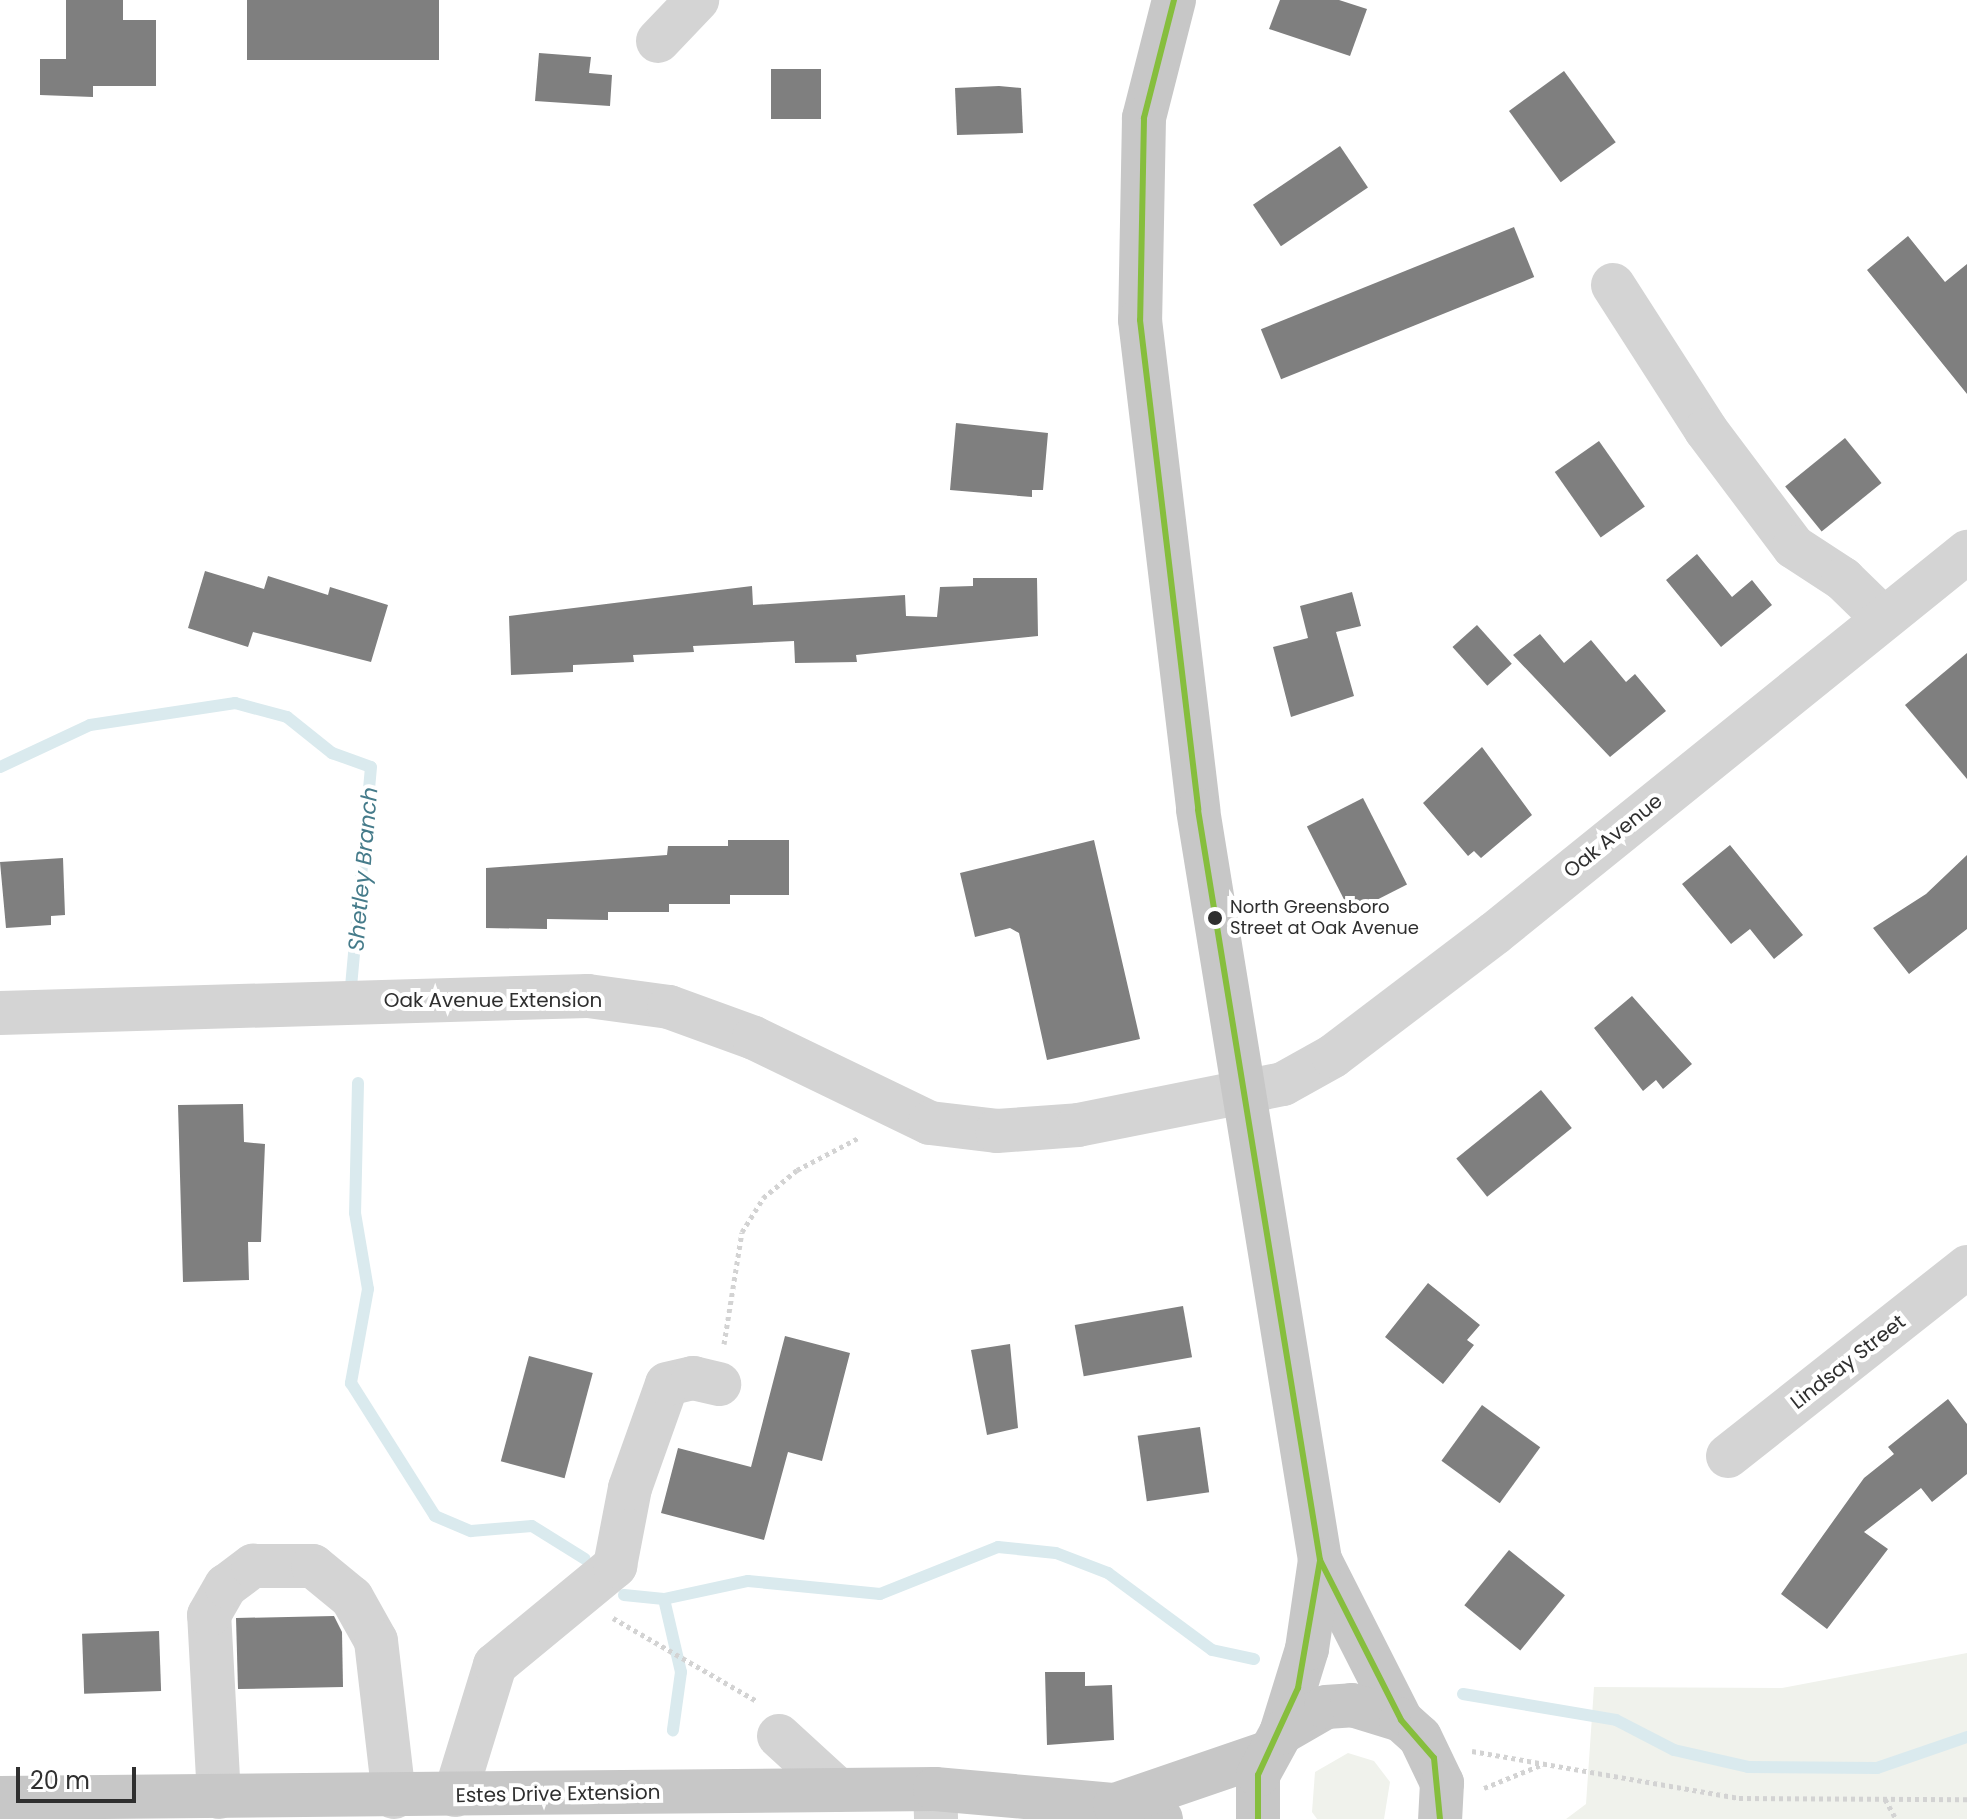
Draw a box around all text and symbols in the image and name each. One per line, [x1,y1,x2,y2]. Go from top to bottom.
water label: Shetley Branch [343,786,383,952]
street label: Oak Avenue [1559,789,1667,883]
place label: North Greensboro Street at Oak Avenue [1230,897,1419,940]
marker: North Greensboro Street at Oak Avenue [1207,910,1223,926]
street label: Oak Avenue Extension [384,988,602,1012]
street label: Lindsay Street [1786,1310,1910,1414]
scale bar [20,1751,140,1801]
text: 20 m [30,1764,90,1797]
street label: Estes Drive Extension [455,1780,661,1808]

